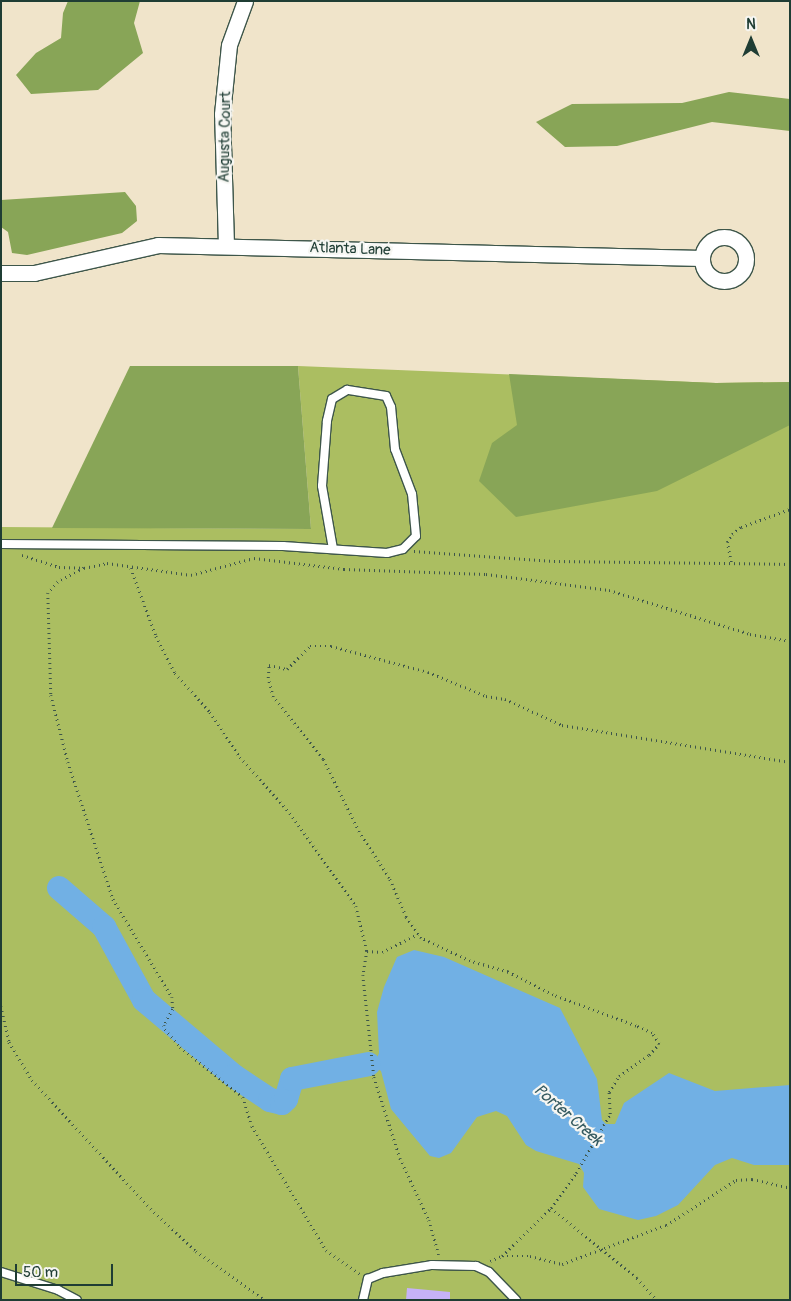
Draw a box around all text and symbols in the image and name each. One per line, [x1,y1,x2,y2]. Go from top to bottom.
north arrow [726,15,776,65]
text: N [746,16,756,33]
street label: Augusta Court [215,91,235,183]
street label: Atlanta Lane [309,239,391,259]
water label: Porter Creek [530,1080,606,1150]
scale bar [18,1254,115,1286]
text: 50 m [23,1263,58,1282]

